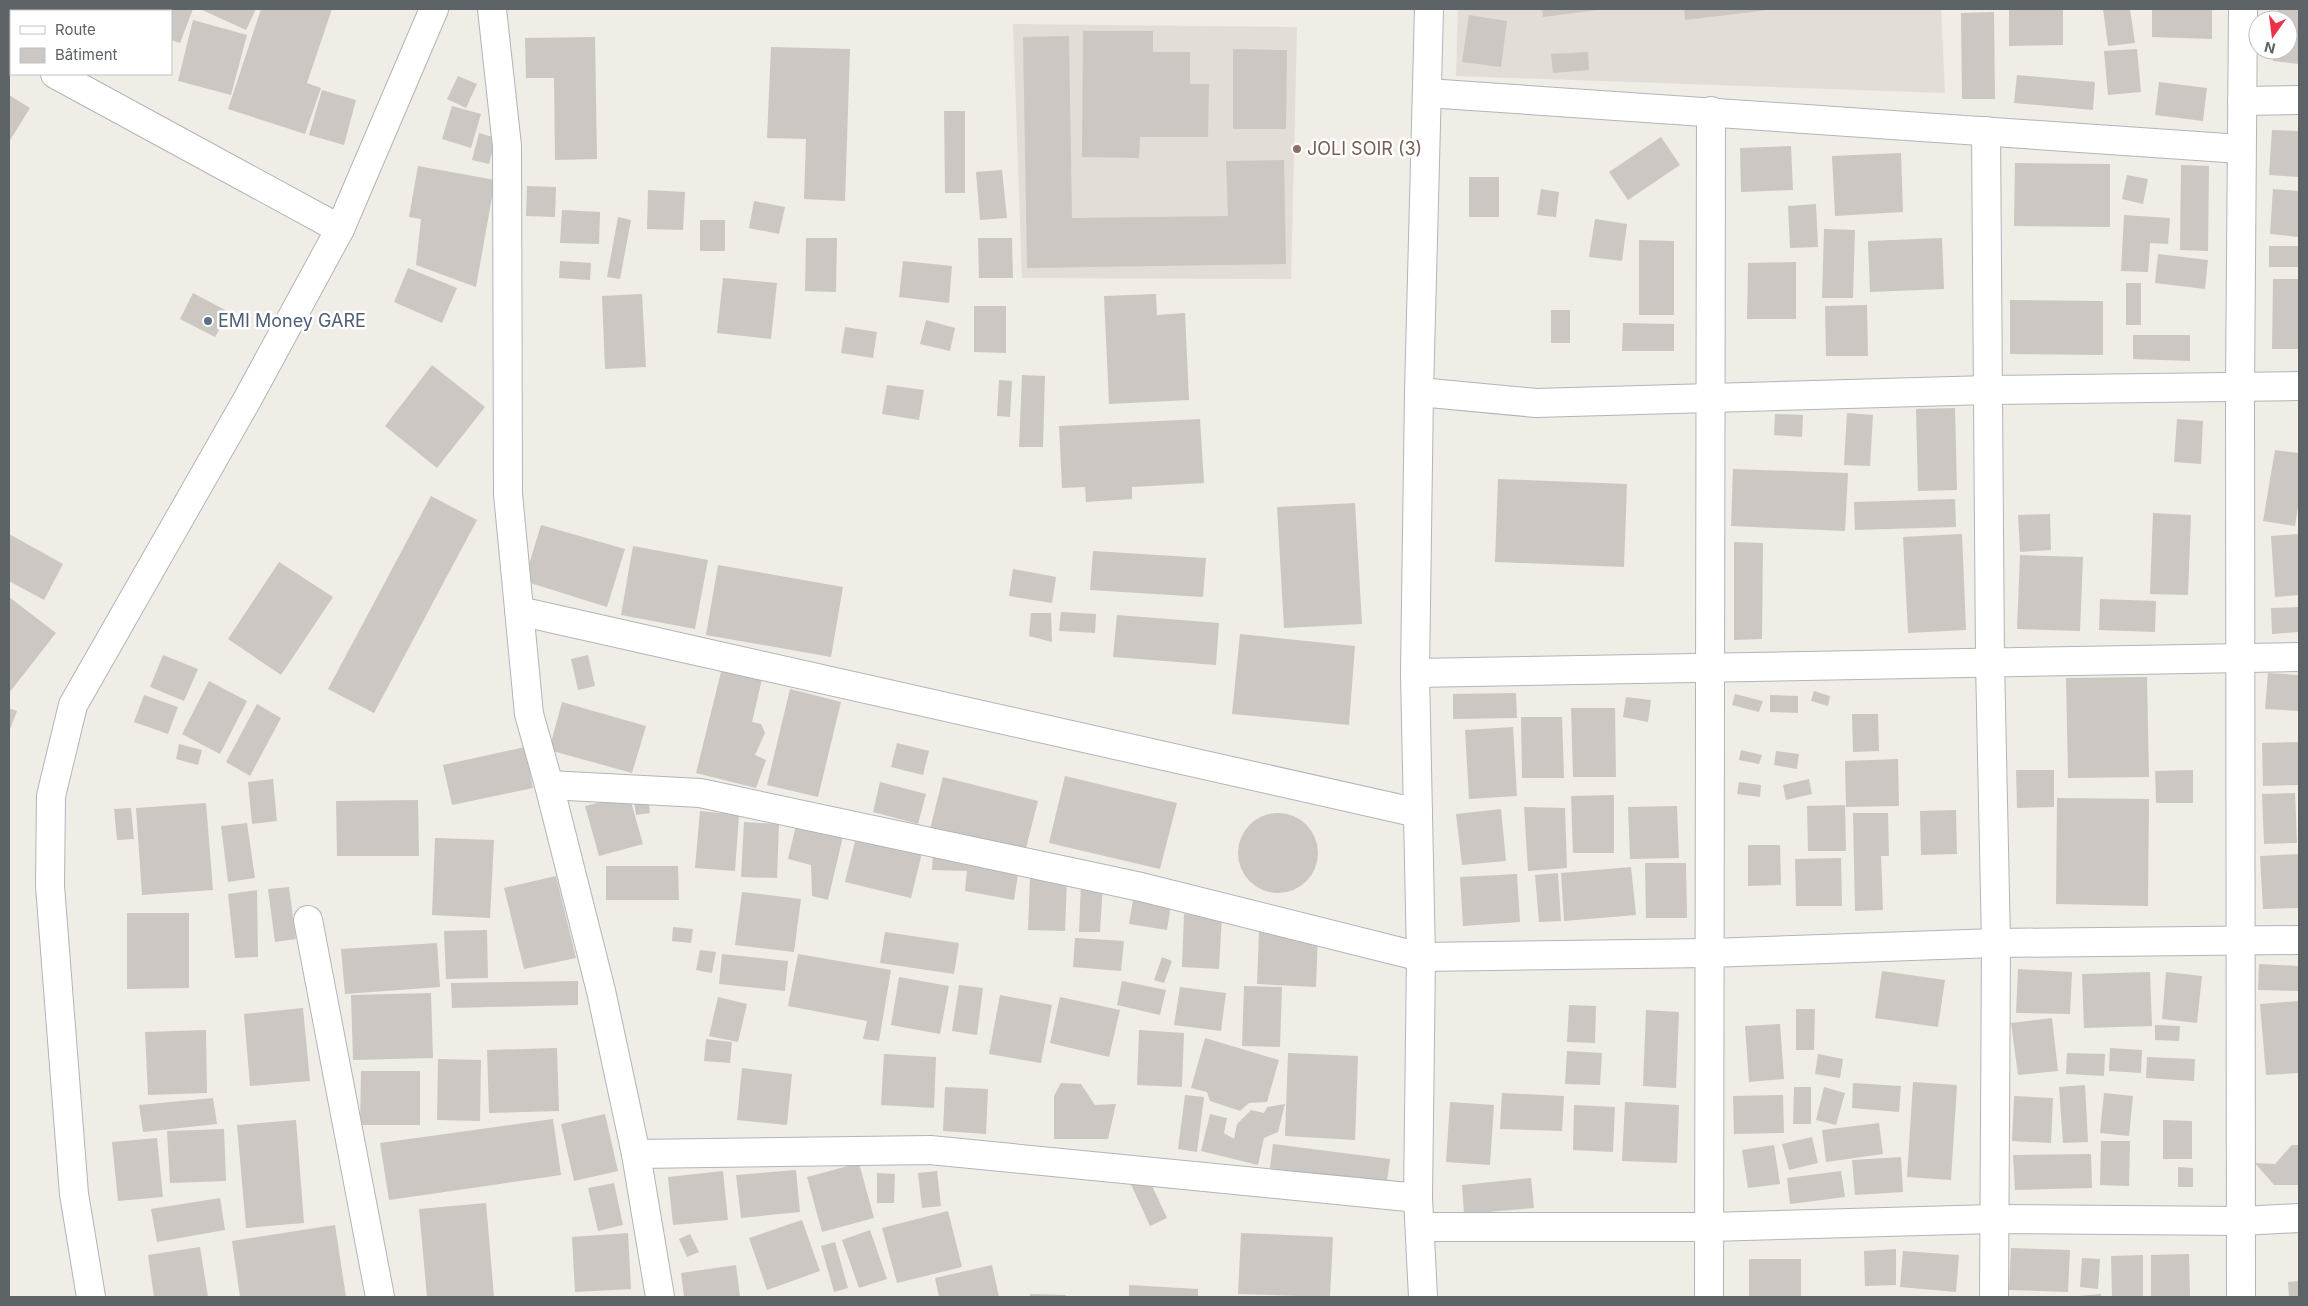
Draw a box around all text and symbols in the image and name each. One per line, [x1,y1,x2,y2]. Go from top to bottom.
legend [10,10,172,75]
north arrow [2248,10,2298,60]
text: Route [55,20,96,39]
text: N [2263,39,2277,58]
text: Bâtiment [55,45,118,64]
place label: JOLI SOIR (3) [1307,138,1422,159]
marker: JOLI SOIR (3) [1291,143,1303,155]
place label: EMI Money GARE [218,310,366,331]
marker: EMI Money GARE [202,315,214,327]

